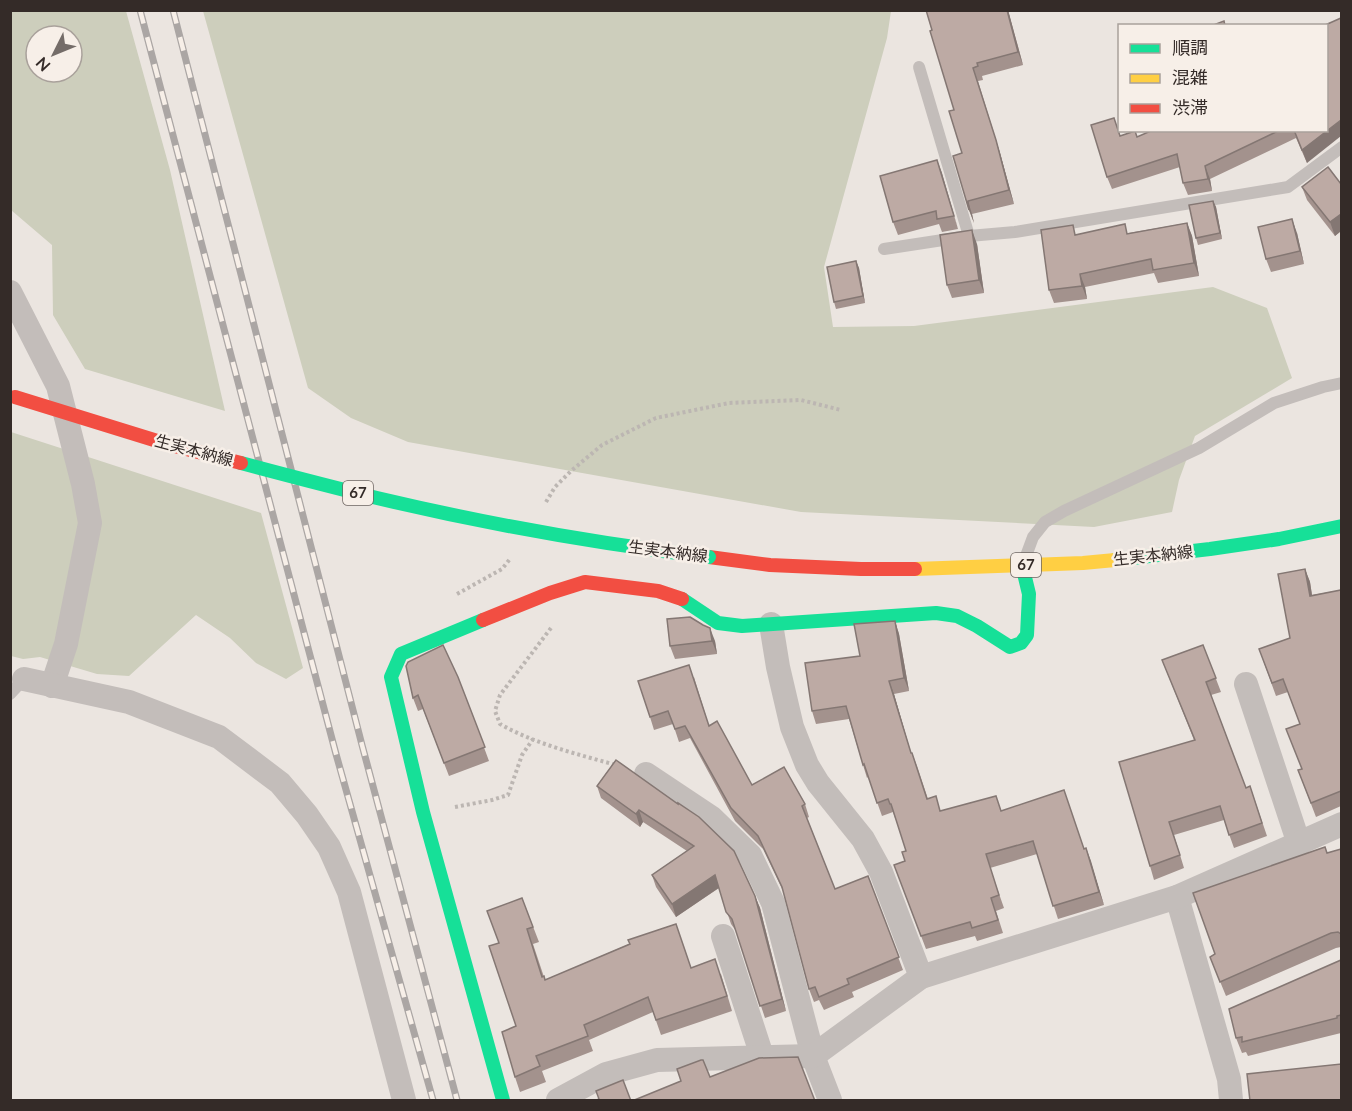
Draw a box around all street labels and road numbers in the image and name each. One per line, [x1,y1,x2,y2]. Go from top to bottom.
street label: 生実本納線 [153,430,235,469]
road number: 67 [343,481,373,505]
street label: 生実本納線 [627,536,709,565]
street label: 生実本納線 [1112,541,1194,568]
road number: 67 [1011,553,1041,577]

